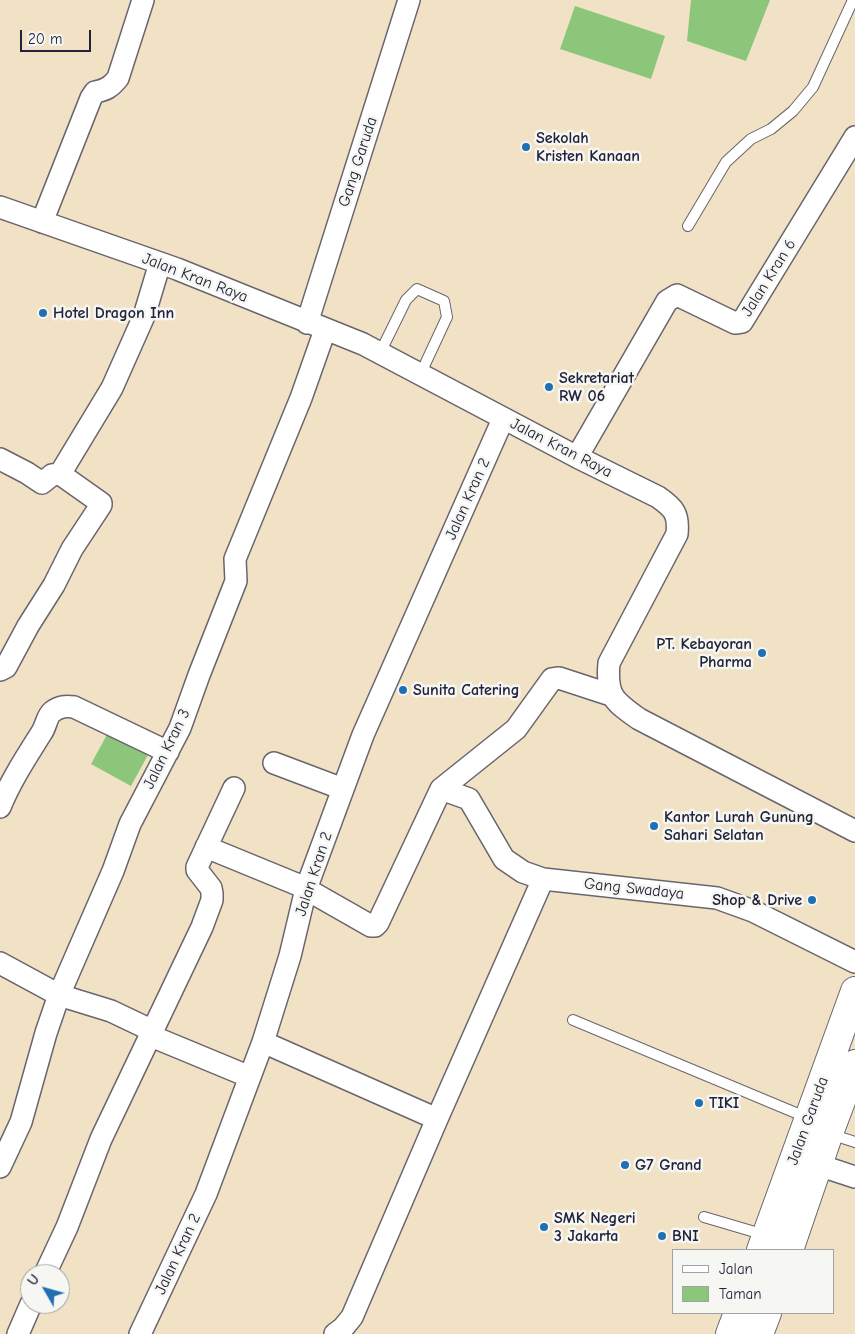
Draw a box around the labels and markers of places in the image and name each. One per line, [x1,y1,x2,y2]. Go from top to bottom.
place label: Sekolah Kristen Kanaan [536,128,640,166]
marker: Sekolah Kristen Kanaan [520,141,532,153]
place label: Hotel Dragon Inn [53,303,174,323]
marker: Hotel Dragon Inn [37,307,49,319]
place label: Sekretariat RW 06 [559,368,634,406]
marker: Sekretariat RW 06 [543,381,555,393]
place label: PT. Kebayoran Pharma [656,634,752,672]
marker: PT. Kebayoran Pharma [756,647,768,659]
place label: Sunita Catering [413,680,520,700]
marker: Sunita Catering [397,684,409,696]
place label: Kantor Lurah Gunung Sahari Selatan [664,807,814,845]
marker: Kantor Lurah Gunung Sahari Selatan [648,820,660,832]
place label: Shop & Drive [712,890,802,910]
marker: Shop & Drive [806,894,818,906]
place label: TIKI [709,1093,739,1113]
marker: TIKI [693,1097,705,1109]
place label: G7 Grand [635,1155,702,1175]
marker: G7 Grand [619,1159,631,1171]
place label: SMK Negeri 3 Jakarta [554,1208,636,1246]
marker: SMK Negeri 3 Jakarta [538,1221,550,1233]
place label: BNI [672,1226,699,1246]
marker: BNI [656,1230,668,1242]

